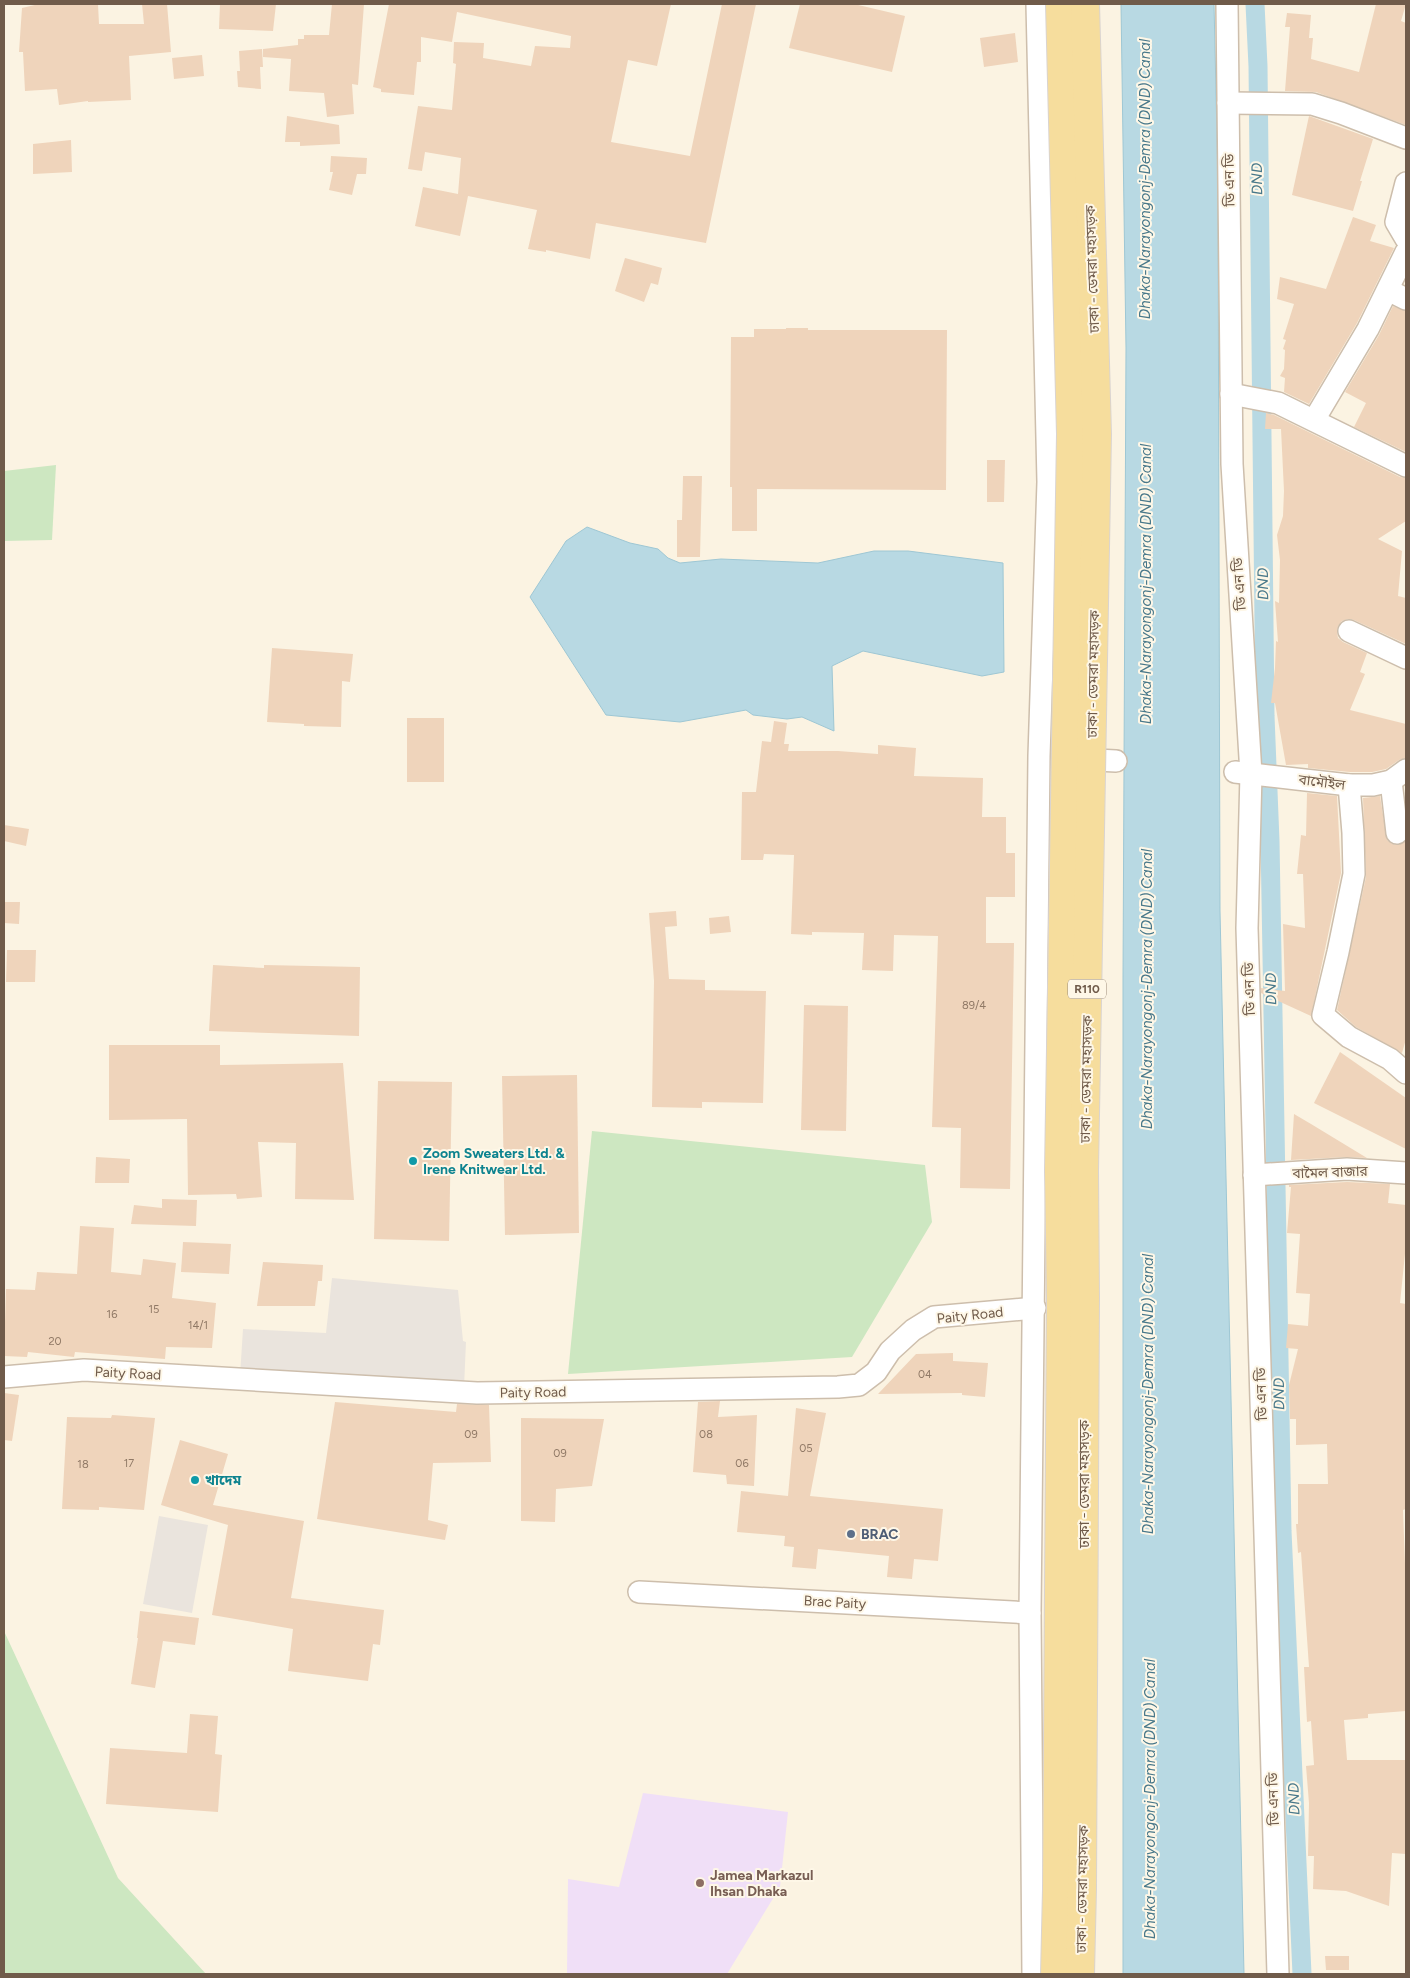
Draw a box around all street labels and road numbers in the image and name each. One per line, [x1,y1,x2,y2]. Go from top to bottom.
street label: ডি এন ডি [1221,152,1238,208]
street label: ঢাকা - ডেমরা মহাসড়ক [1082,204,1103,334]
street label: ডি এন ডি [1229,556,1250,612]
street label: ঢাকা - ডেমরা মহাসড়ক [1084,609,1103,739]
street label: বামৌইল [1297,771,1347,794]
street label: ডি এন ডি [1240,961,1259,1017]
road number: R110 [1068,980,1106,999]
street label: ঢাকা - ডেমরা মহাসড়ক [1077,1014,1096,1144]
street label: বামৈল বাজার [1291,1163,1369,1182]
street label: Paity Road [936,1304,1004,1327]
street label: Paity Road [94,1363,162,1384]
street label: ডি এন ডি [1252,1366,1271,1422]
street label: Paity Road [500,1383,567,1402]
street label: ঢাকা - ডেমরা মহাসড়ক [1076,1419,1093,1549]
street label: Brac Paity [803,1592,867,1613]
street label: ডি এন ডি [1264,1771,1283,1827]
street label: ঢাকা - ডেমরা মহাসড়ক [1073,1824,1092,1954]

